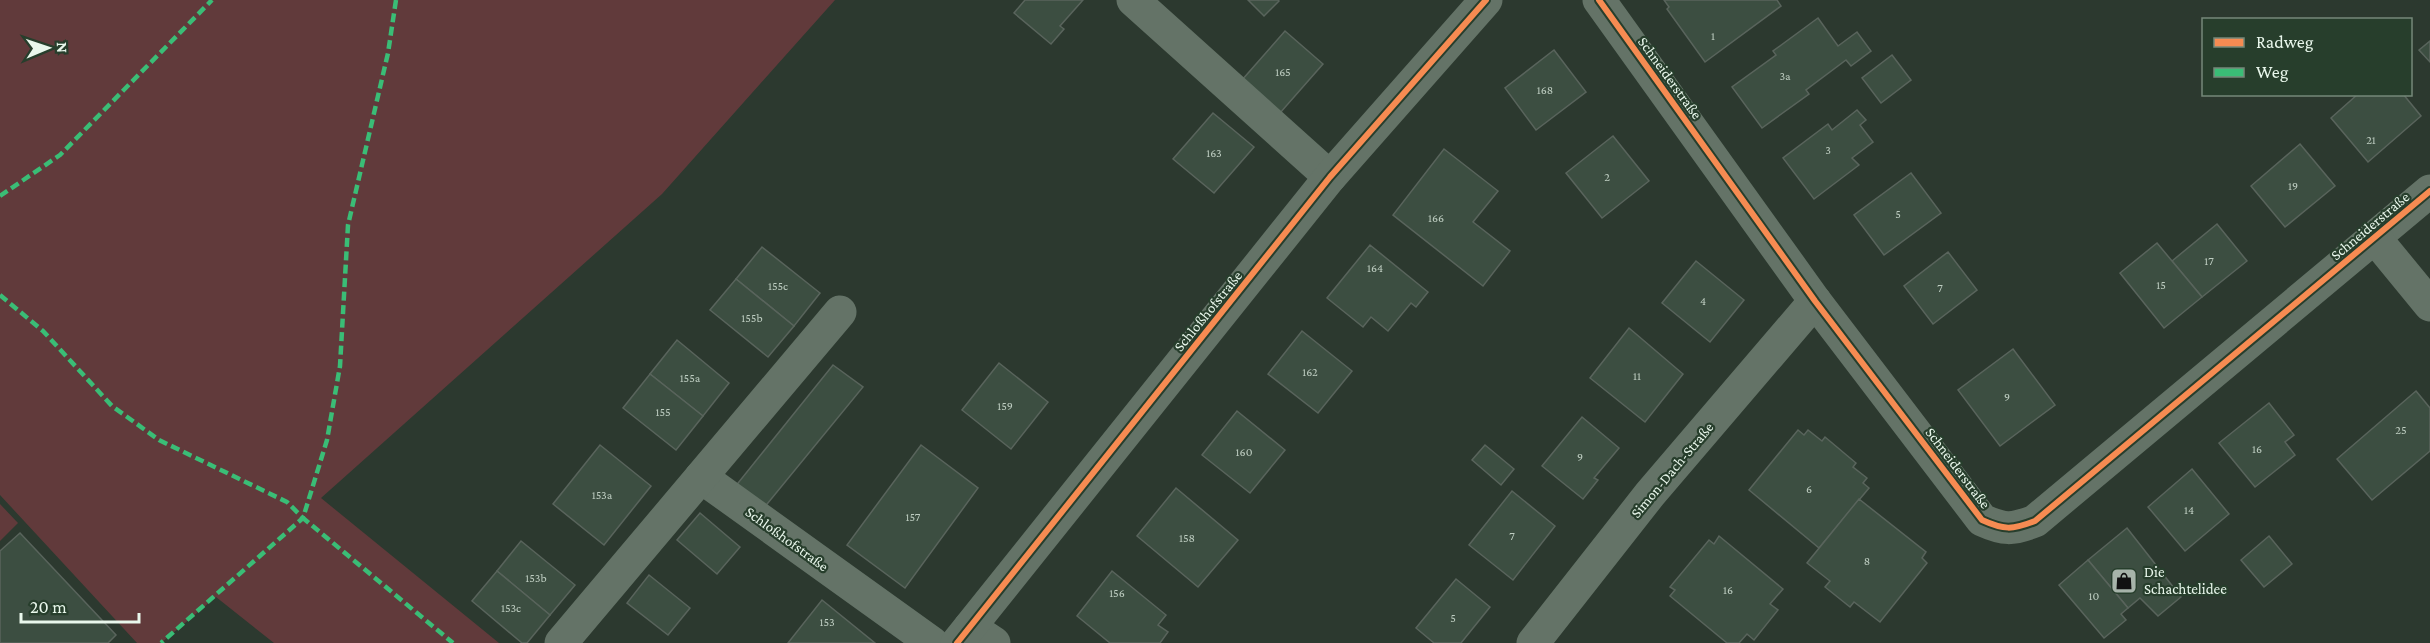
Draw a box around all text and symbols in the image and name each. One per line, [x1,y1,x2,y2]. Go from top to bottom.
north arrow [18,18,78,78]
legend [2202,18,2412,96]
house number: 1 [1711,29,1715,43]
text: Radweg [2256,32,2314,52]
street label: Schneiderstraße [1635,34,1705,122]
text: N [54,42,71,53]
text: Weg [2256,62,2289,82]
house number: 165 [1275,65,1291,79]
house number: 3a [1779,69,1791,83]
house number: 168 [1537,83,1553,97]
house number: 21 [2366,133,2376,147]
house number: 3 [1825,143,1831,157]
house number: 163 [1206,146,1222,160]
house number: 2 [1604,170,1610,184]
house number: 19 [2288,179,2298,193]
street label: Schneiderstraße [2328,188,2413,263]
house number: 5 [1895,207,1901,221]
house number: 166 [1428,211,1444,225]
house number: 17 [2204,254,2214,268]
house number: 164 [1367,261,1383,275]
street label: Schloßhofstraße [1171,267,1245,354]
house number: 15 [2156,278,2166,292]
house number: 155c [768,279,788,293]
house number: 7 [1937,281,1943,295]
house number: 4 [1700,294,1706,308]
house number: 155b [741,311,763,325]
house number: 162 [1302,365,1318,379]
house number: 11 [1633,369,1641,383]
house number: 155a [680,371,701,385]
house number: 9 [2004,390,2010,404]
house number: 159 [997,399,1013,413]
house number: 155 [655,405,671,419]
street label: Simon-Dach-Straße [1627,419,1717,521]
house number: 25 [2395,423,2407,437]
street label: Schneiderstraße [1922,424,1994,512]
house number: 16 [2252,442,2262,456]
house number: 160 [1236,445,1253,459]
house number: 9 [1577,450,1583,464]
house number: 6 [1806,482,1812,496]
house number: 153a [592,488,613,502]
house number: 14 [2184,503,2194,517]
street label: Schloßhofstraße [742,504,832,575]
house number: 157 [906,510,921,524]
house number: 7 [1509,529,1515,543]
house number: 158 [1179,531,1195,545]
house number: 8 [1864,554,1870,568]
place label: Die Schachtelidee [2144,564,2227,597]
shop icon: Die Schachtelidee [2109,566,2139,596]
house number: 153b [525,571,547,585]
house number: 16 [1723,583,1733,597]
scale bar [21,586,140,624]
house number: 156 [1109,586,1125,600]
house number: 10 [2089,589,2100,603]
text: 20 m [30,597,67,617]
house number: 153c [501,601,521,615]
house number: 5 [1450,611,1456,625]
house number: 153 [819,615,835,629]

